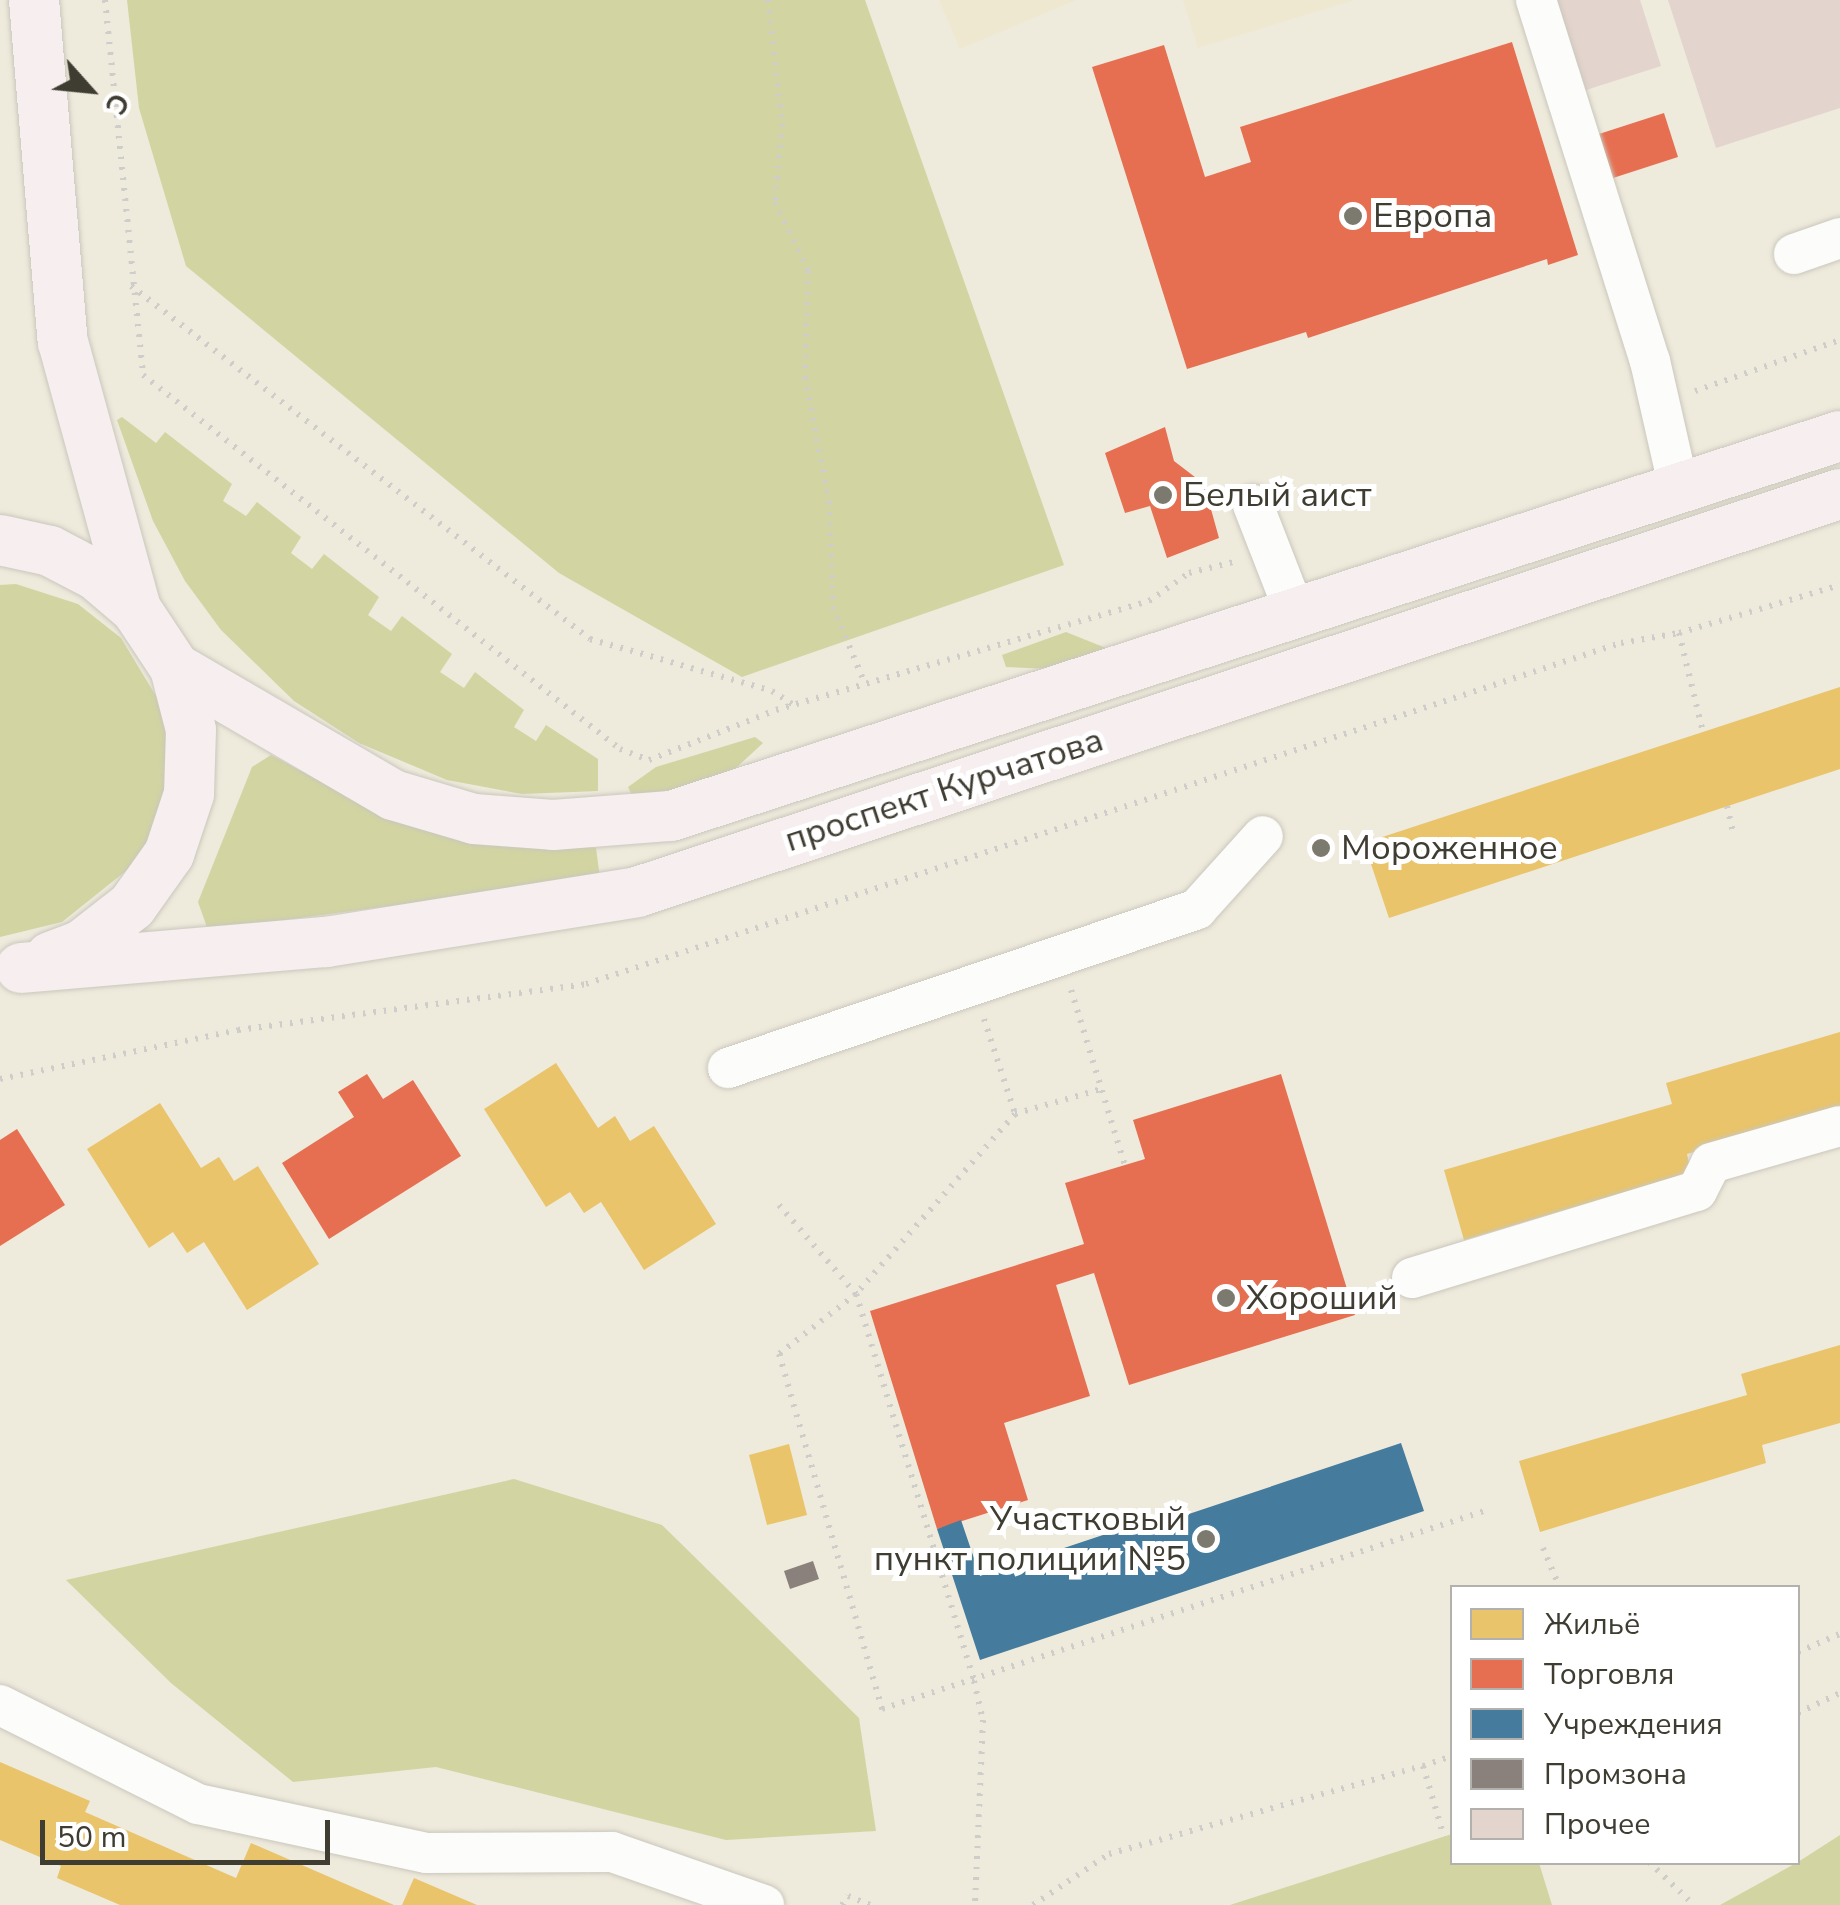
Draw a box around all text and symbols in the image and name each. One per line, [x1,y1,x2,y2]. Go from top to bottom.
north arrow [40,40,140,140]
text: С [95,87,138,121]
place label: Европа [1373,195,1492,237]
marker: Европа [1342,205,1364,227]
place label: Белый аист [1183,474,1372,516]
marker: Белый аист [1152,484,1174,506]
street label: проспект Курчатова [780,719,1108,861]
place label: Мороженное [1341,827,1558,869]
marker: Мороженное [1310,837,1332,859]
place label: Хороший [1246,1277,1398,1319]
marker: Хороший [1215,1287,1237,1309]
place label: Участковый пункт полиции №5 [874,1498,1186,1580]
marker: Участковый пункт полиции №5 [1195,1528,1217,1550]
legend [1450,1585,1800,1865]
text: Жильё [1544,1604,1640,1645]
text: Торговля [1544,1654,1674,1695]
text: Учреждения [1544,1704,1723,1745]
text: Промзона [1544,1754,1687,1795]
scale bar [45,1800,335,1862]
text: Прочее [1544,1804,1651,1845]
text: 50 m [57,1817,126,1858]

